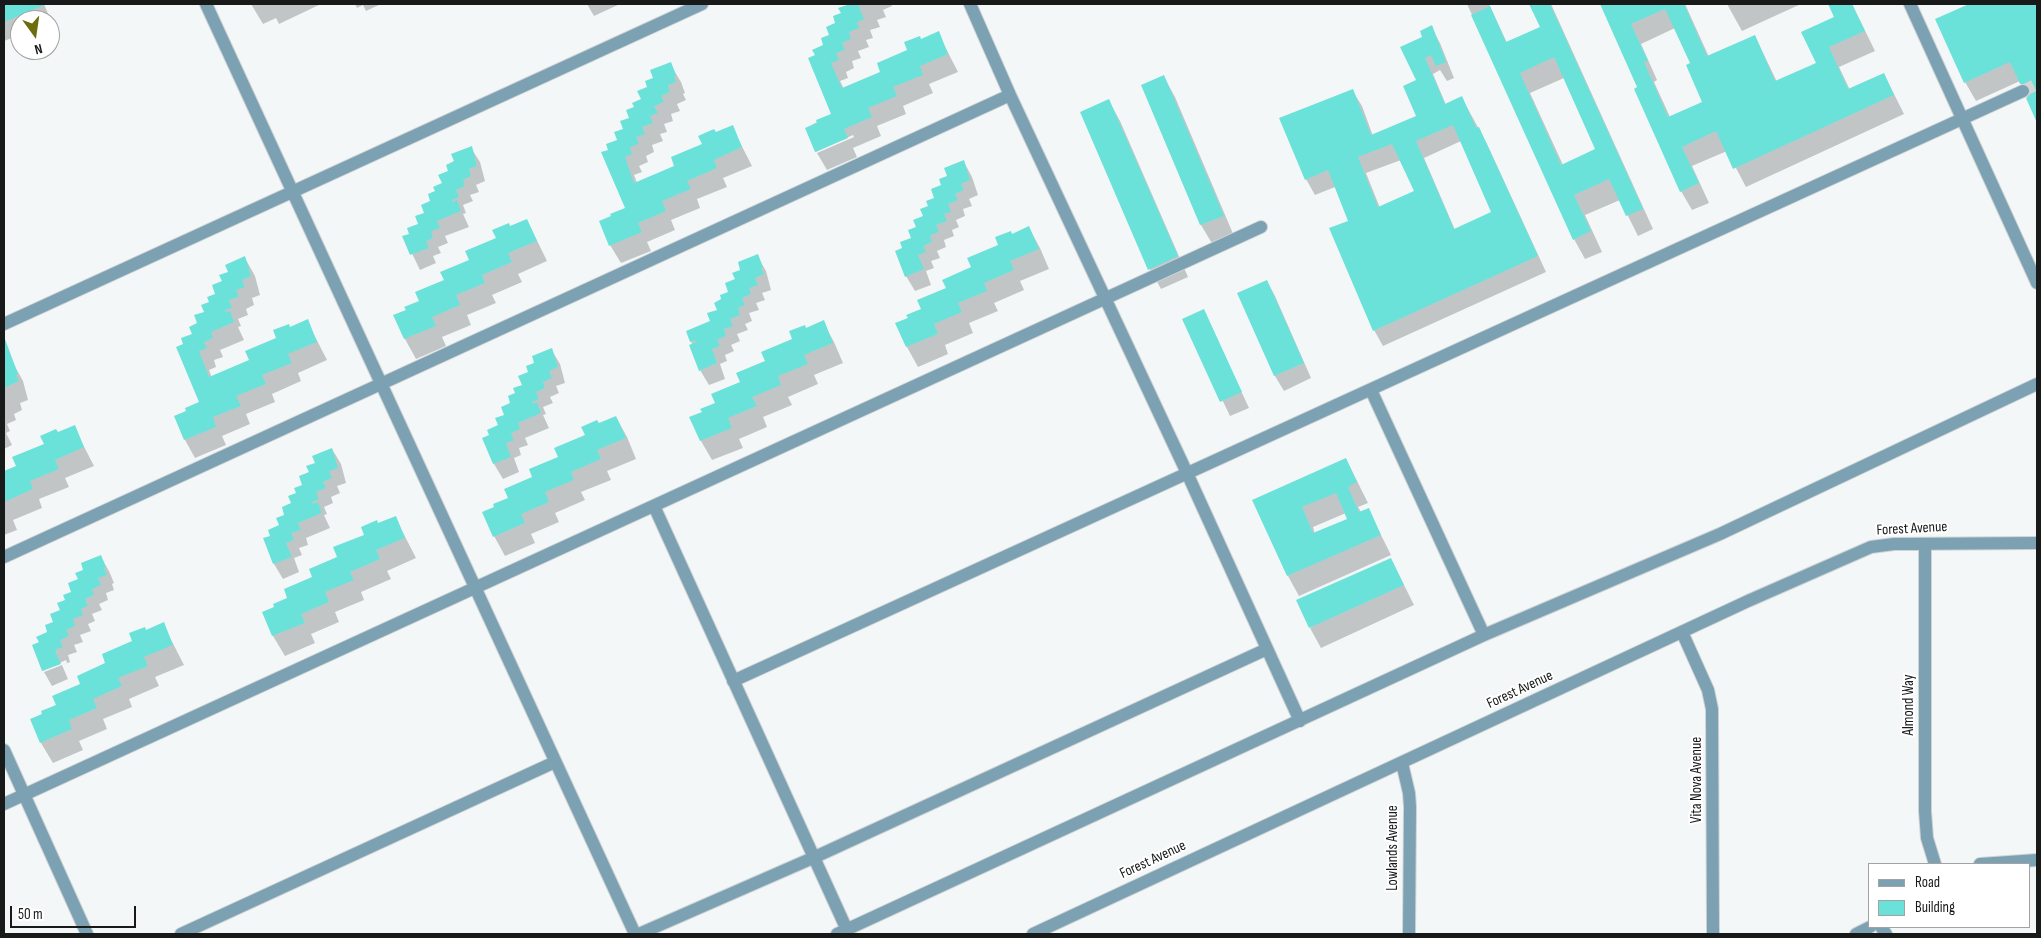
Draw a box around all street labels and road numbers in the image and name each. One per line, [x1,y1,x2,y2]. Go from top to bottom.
street label: Forest Avenue [1876,518,1948,540]
street label: Forest Avenue [1484,667,1556,713]
street label: Almond Way [1900,674,1918,736]
street label: Vita Nova Avenue [1688,737,1706,823]
street label: Lowlands Avenue [1384,805,1402,891]
street label: Forest Avenue [1117,837,1189,883]

